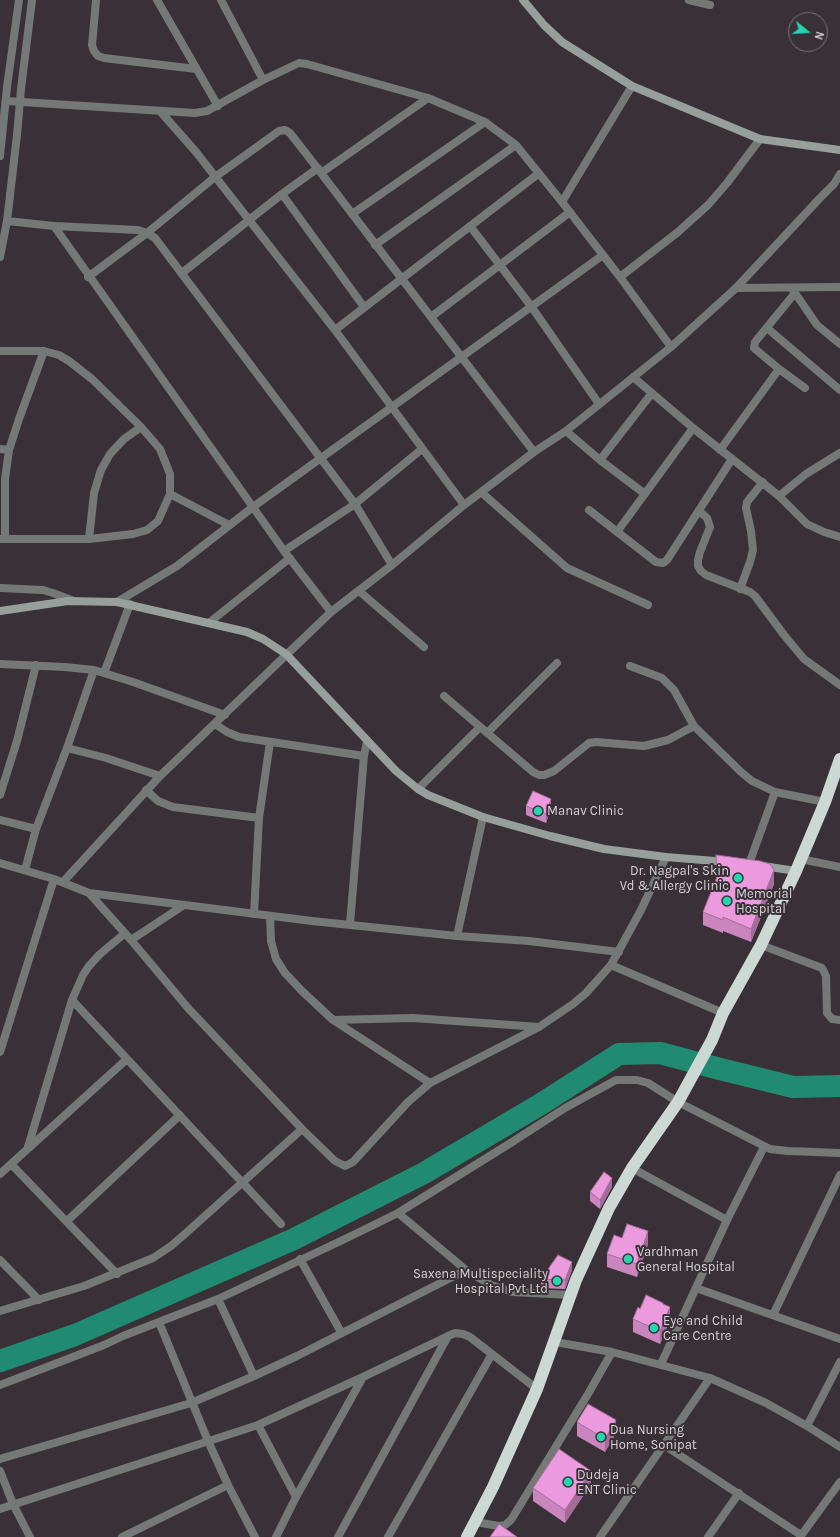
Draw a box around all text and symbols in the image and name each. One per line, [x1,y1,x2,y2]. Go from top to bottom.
north arrow [788,12,828,52]
text: N [812,30,826,41]
place label: Manav Clinic [547,803,624,819]
marker: Manav Clinic [532,805,544,817]
place label: Dr. Nagpal's Skin Vd & Allergy Clinic [620,863,729,894]
marker: Dr. Nagpal's Skin Vd & Allergy Clinic [732,872,744,884]
place label: Memorial Hospital [736,886,792,917]
marker: Memorial Hospital [721,895,733,907]
place label: Vardhman General Hospital [637,1244,735,1275]
marker: Vardhman General Hospital [622,1253,634,1265]
place label: Saxena Multispeciality Hospital Pvt Ltd [413,1266,548,1297]
marker: Saxena Multispeciality Hospital Pvt Ltd [551,1275,563,1287]
place label: Eye and Child Care Centre [663,1313,743,1344]
marker: Eye and Child Care Centre [648,1322,660,1334]
place label: Dua Nursing Home, Sonipat [610,1422,697,1453]
marker: Dua Nursing Home, Sonipat [595,1431,607,1443]
place label: Dudeja ENT Clinic [577,1467,637,1498]
marker: Dudeja ENT Clinic [562,1476,574,1488]

